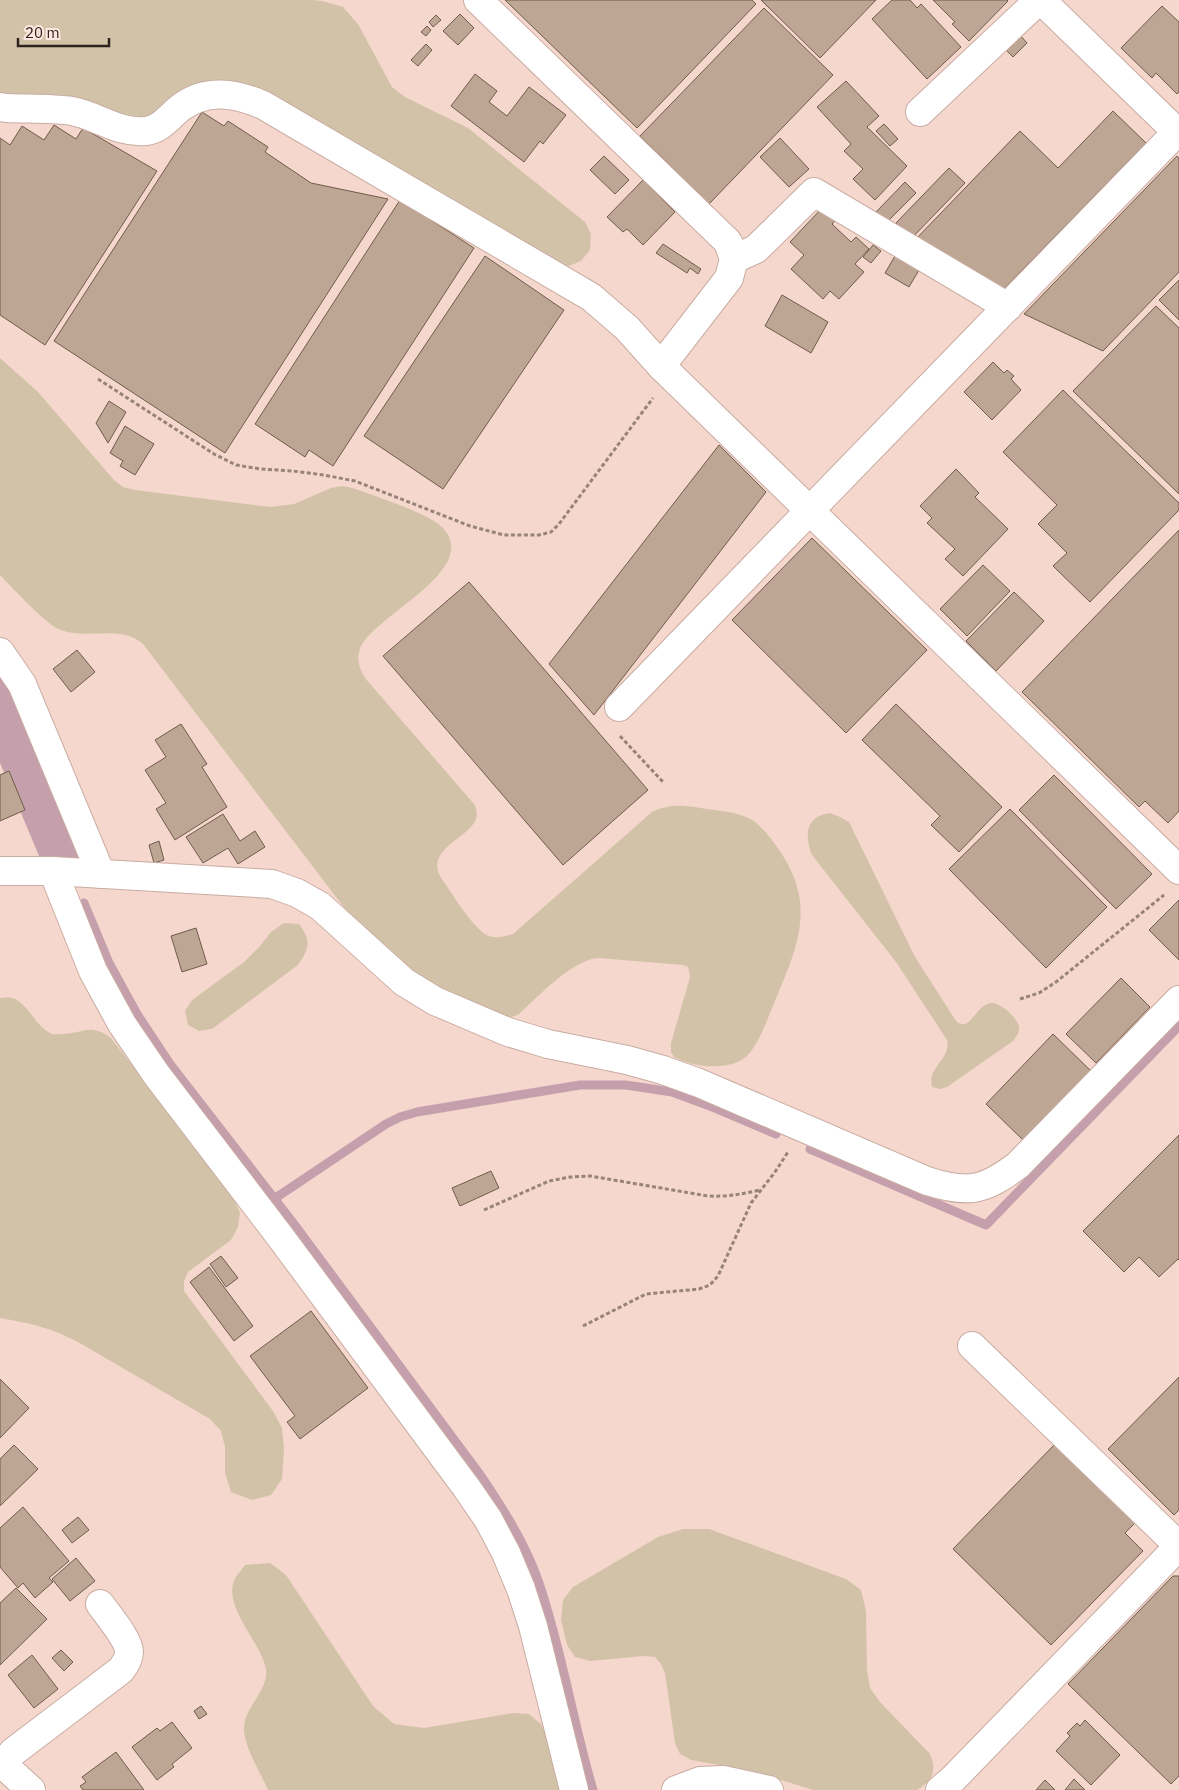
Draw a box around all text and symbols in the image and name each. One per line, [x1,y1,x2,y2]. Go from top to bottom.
scale bar [18,15,109,47]
text: 20 m [25,23,60,42]

